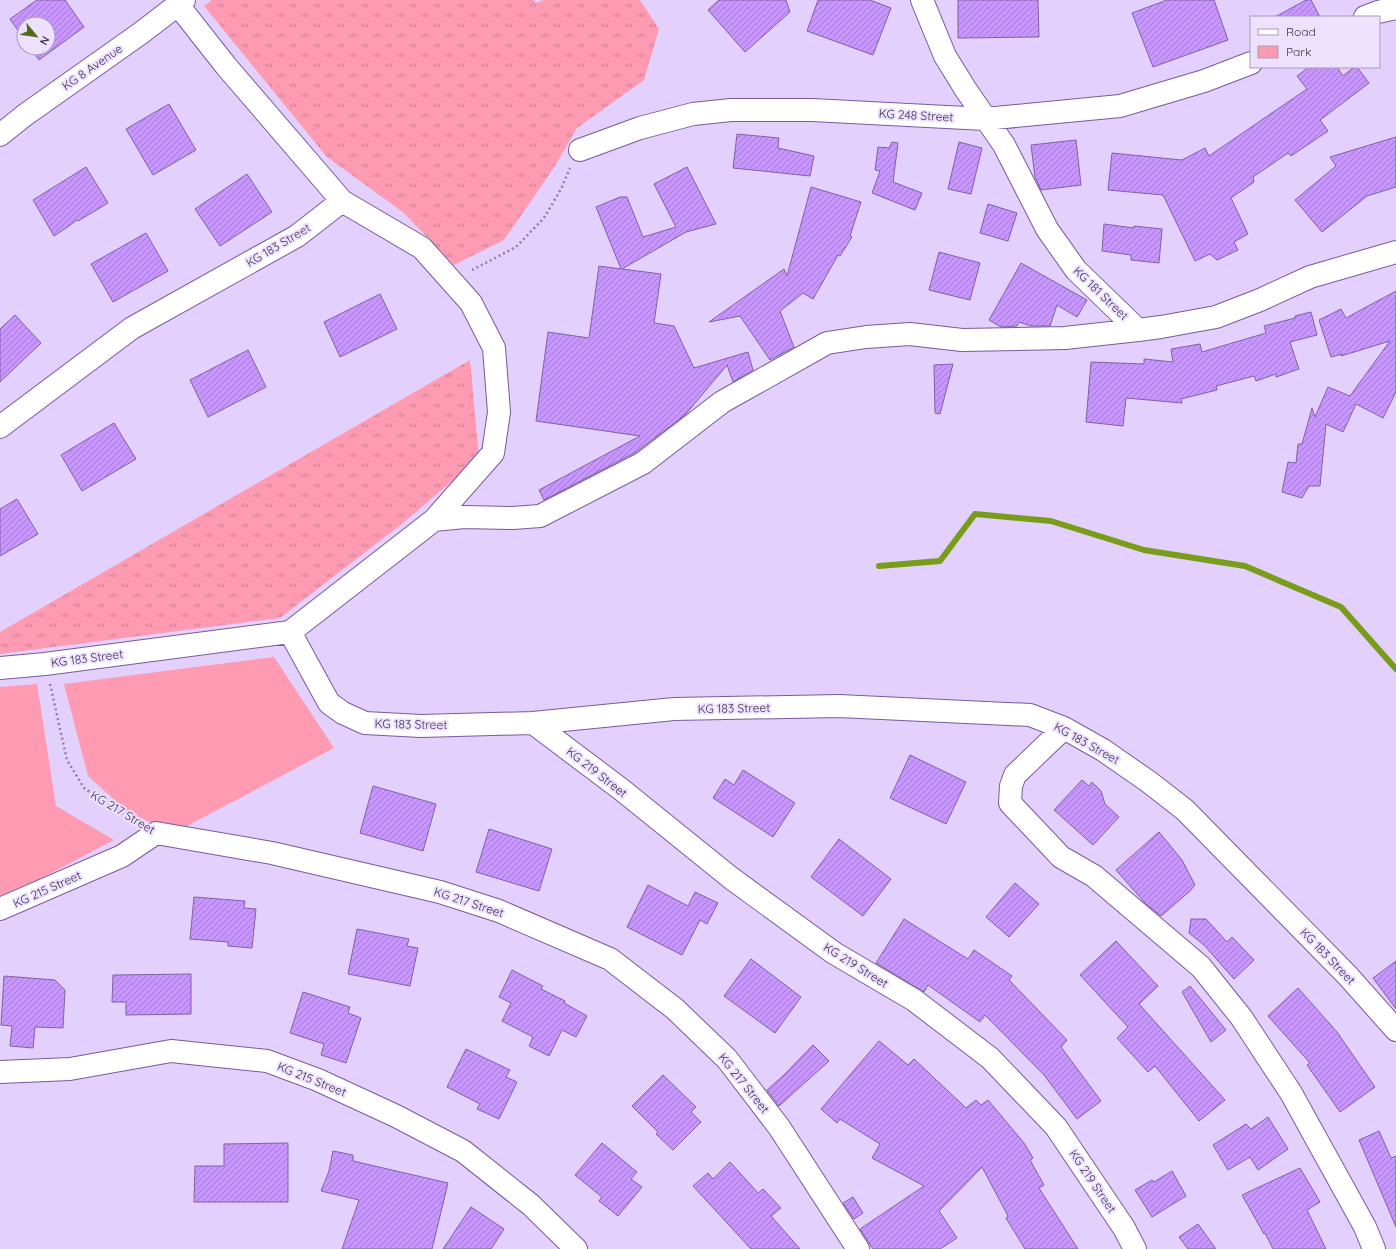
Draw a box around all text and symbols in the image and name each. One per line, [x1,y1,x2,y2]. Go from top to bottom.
north arrow [16,16,56,56]
legend [1250,16,1380,68]
text: Road [1286,24,1316,39]
text: N [37,34,53,48]
street label: KG 8 Avenue [59,41,125,93]
text: Park [1286,44,1311,59]
street label: KG 248 Street [878,106,954,124]
street label: KG 183 Street [243,220,313,270]
street label: KG 181 Street [1070,263,1132,323]
street label: KG 183 Street [50,646,124,670]
street label: KG 183 Street [698,700,770,716]
street label: KG 183 Street [375,716,447,732]
street label: KG 183 Street [1052,719,1122,767]
street label: KG 219 Street [564,744,630,800]
street label: KG 217 Street [88,787,158,837]
street label: KG 215 Street [11,867,83,911]
street label: KG 217 Street [432,884,506,920]
street label: KG 183 Street [1297,925,1359,987]
street label: KG 219 Street [821,939,891,991]
street label: KG 217 Street [715,1050,773,1116]
street label: KG 215 Street [275,1058,349,1100]
street label: KG 219 Street [1066,1146,1120,1216]

